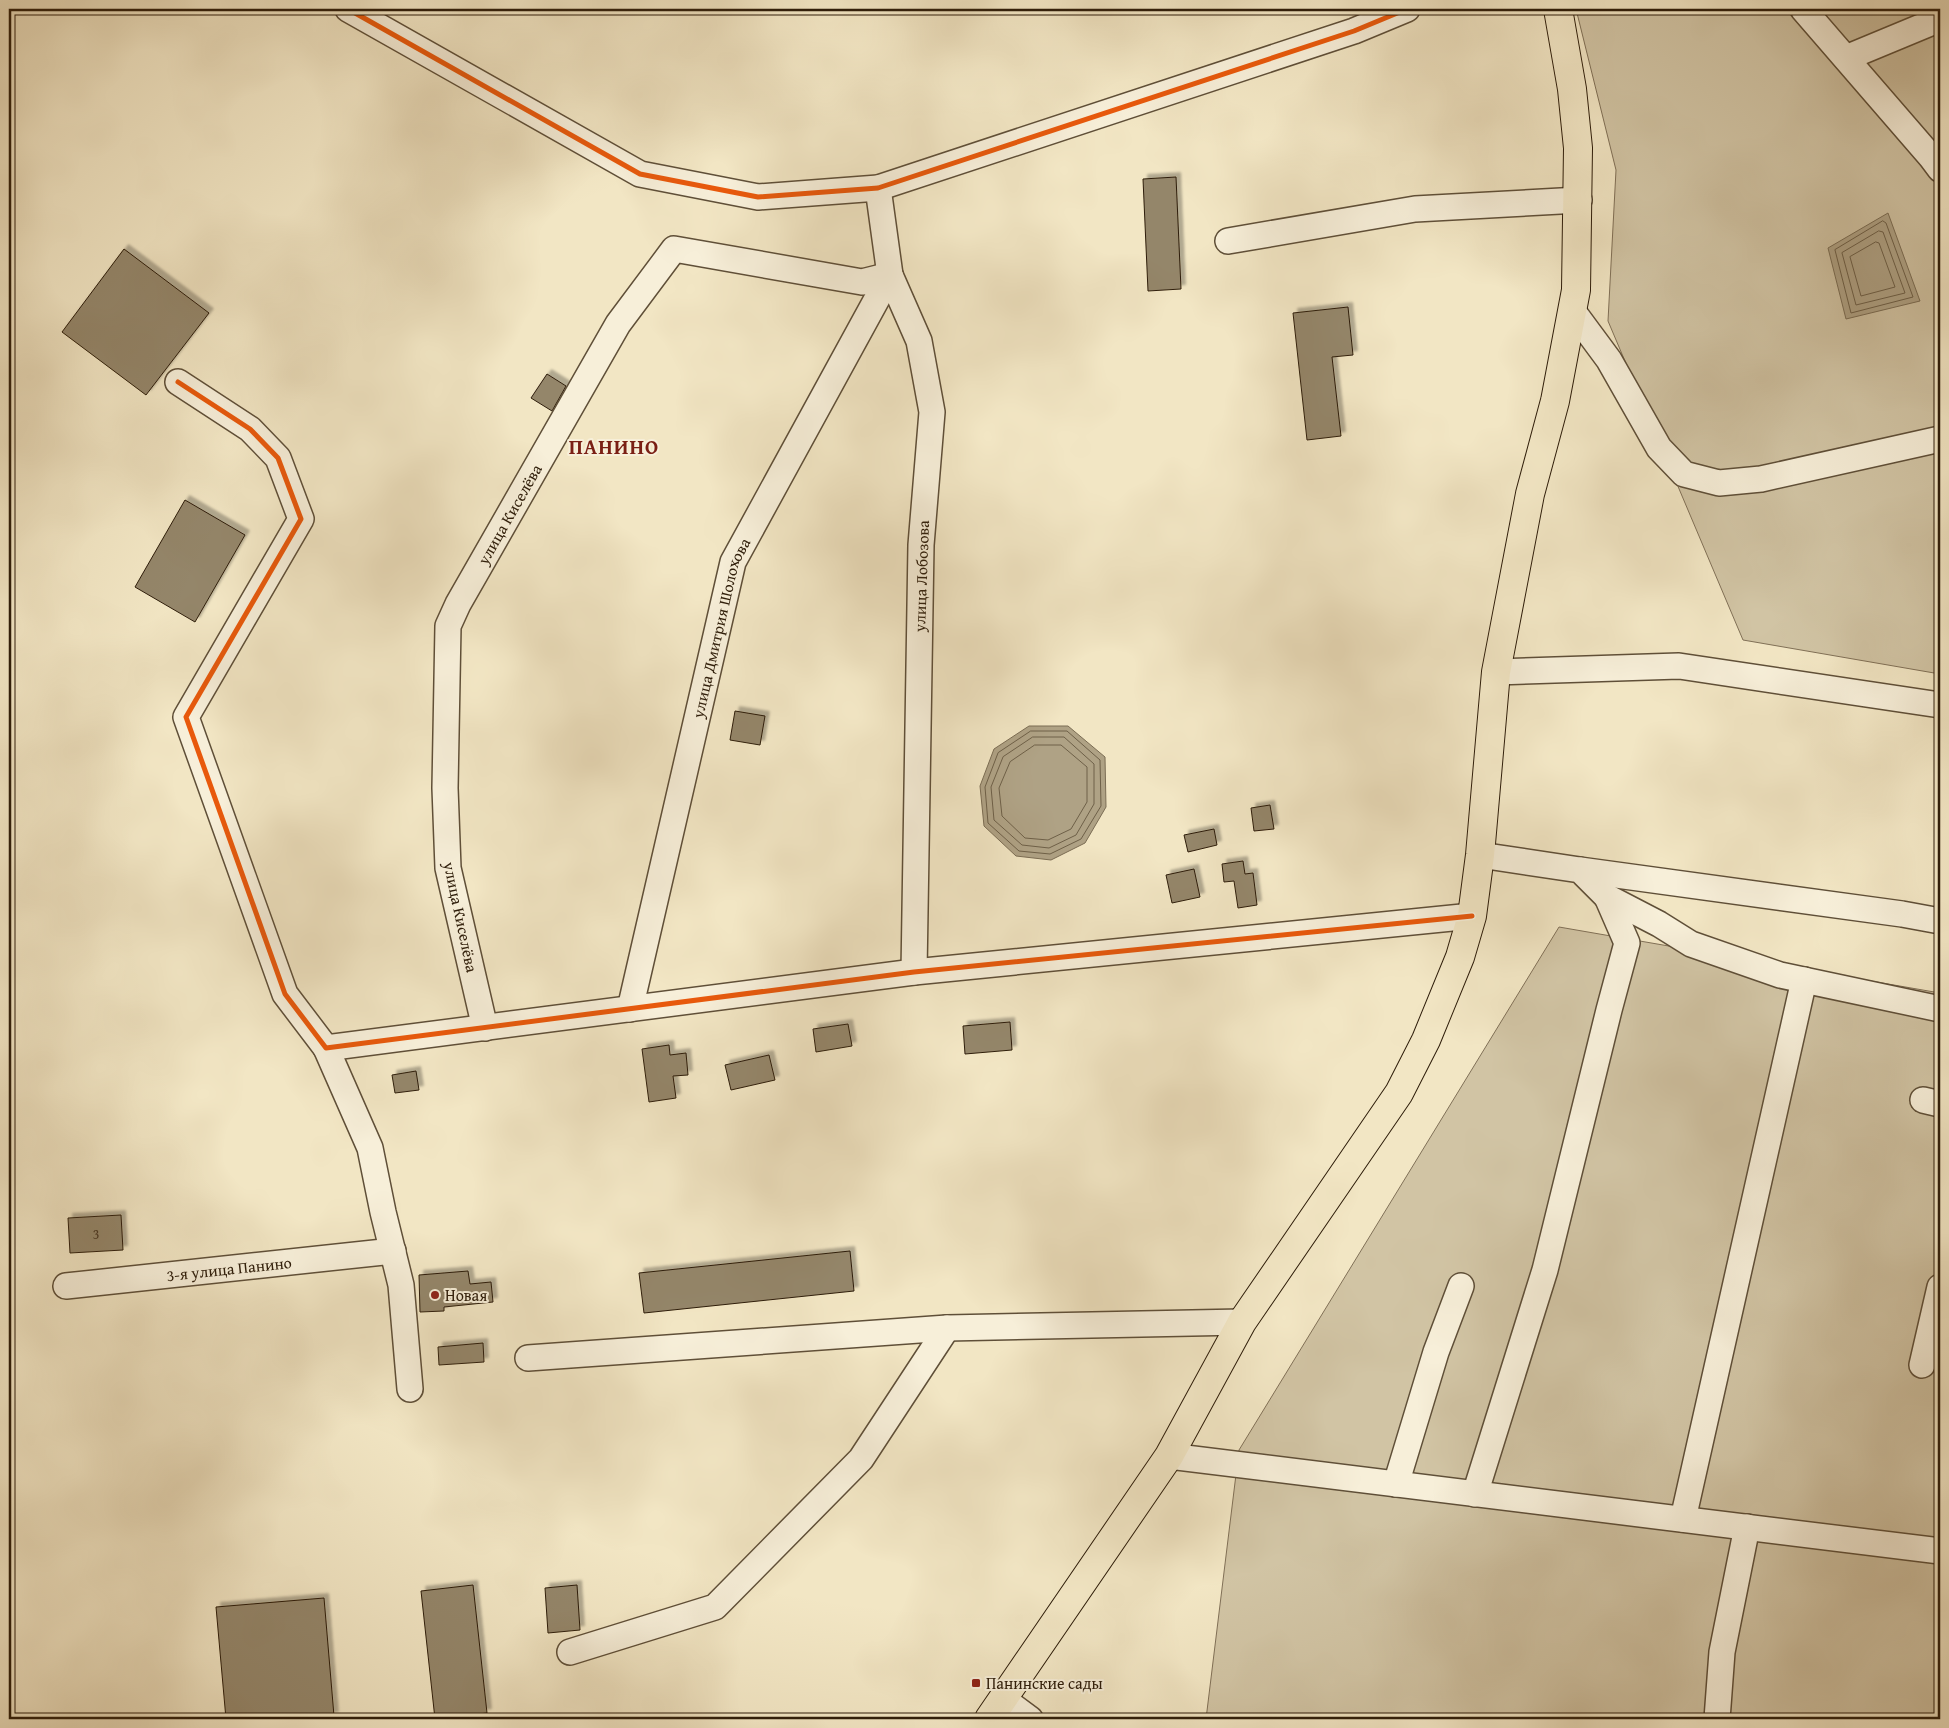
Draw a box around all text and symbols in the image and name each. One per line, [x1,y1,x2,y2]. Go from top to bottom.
district label: ПАНИНО [569,431,659,462]
street label: улица Киселёва [471,459,548,570]
street label: улица Лобозова [907,519,935,633]
street label: улица Дмитрия Шолохова [685,533,756,721]
street label: улица Киселёва [437,859,485,975]
house number: 3 [93,1224,99,1244]
street label: 3-я улица Панино [165,1250,293,1287]
place label: Новая [445,1283,487,1307]
marker: Новая [429,1289,441,1301]
place label: Панинские сады [986,1671,1103,1695]
marker: Панинские сады [970,1677,982,1689]

